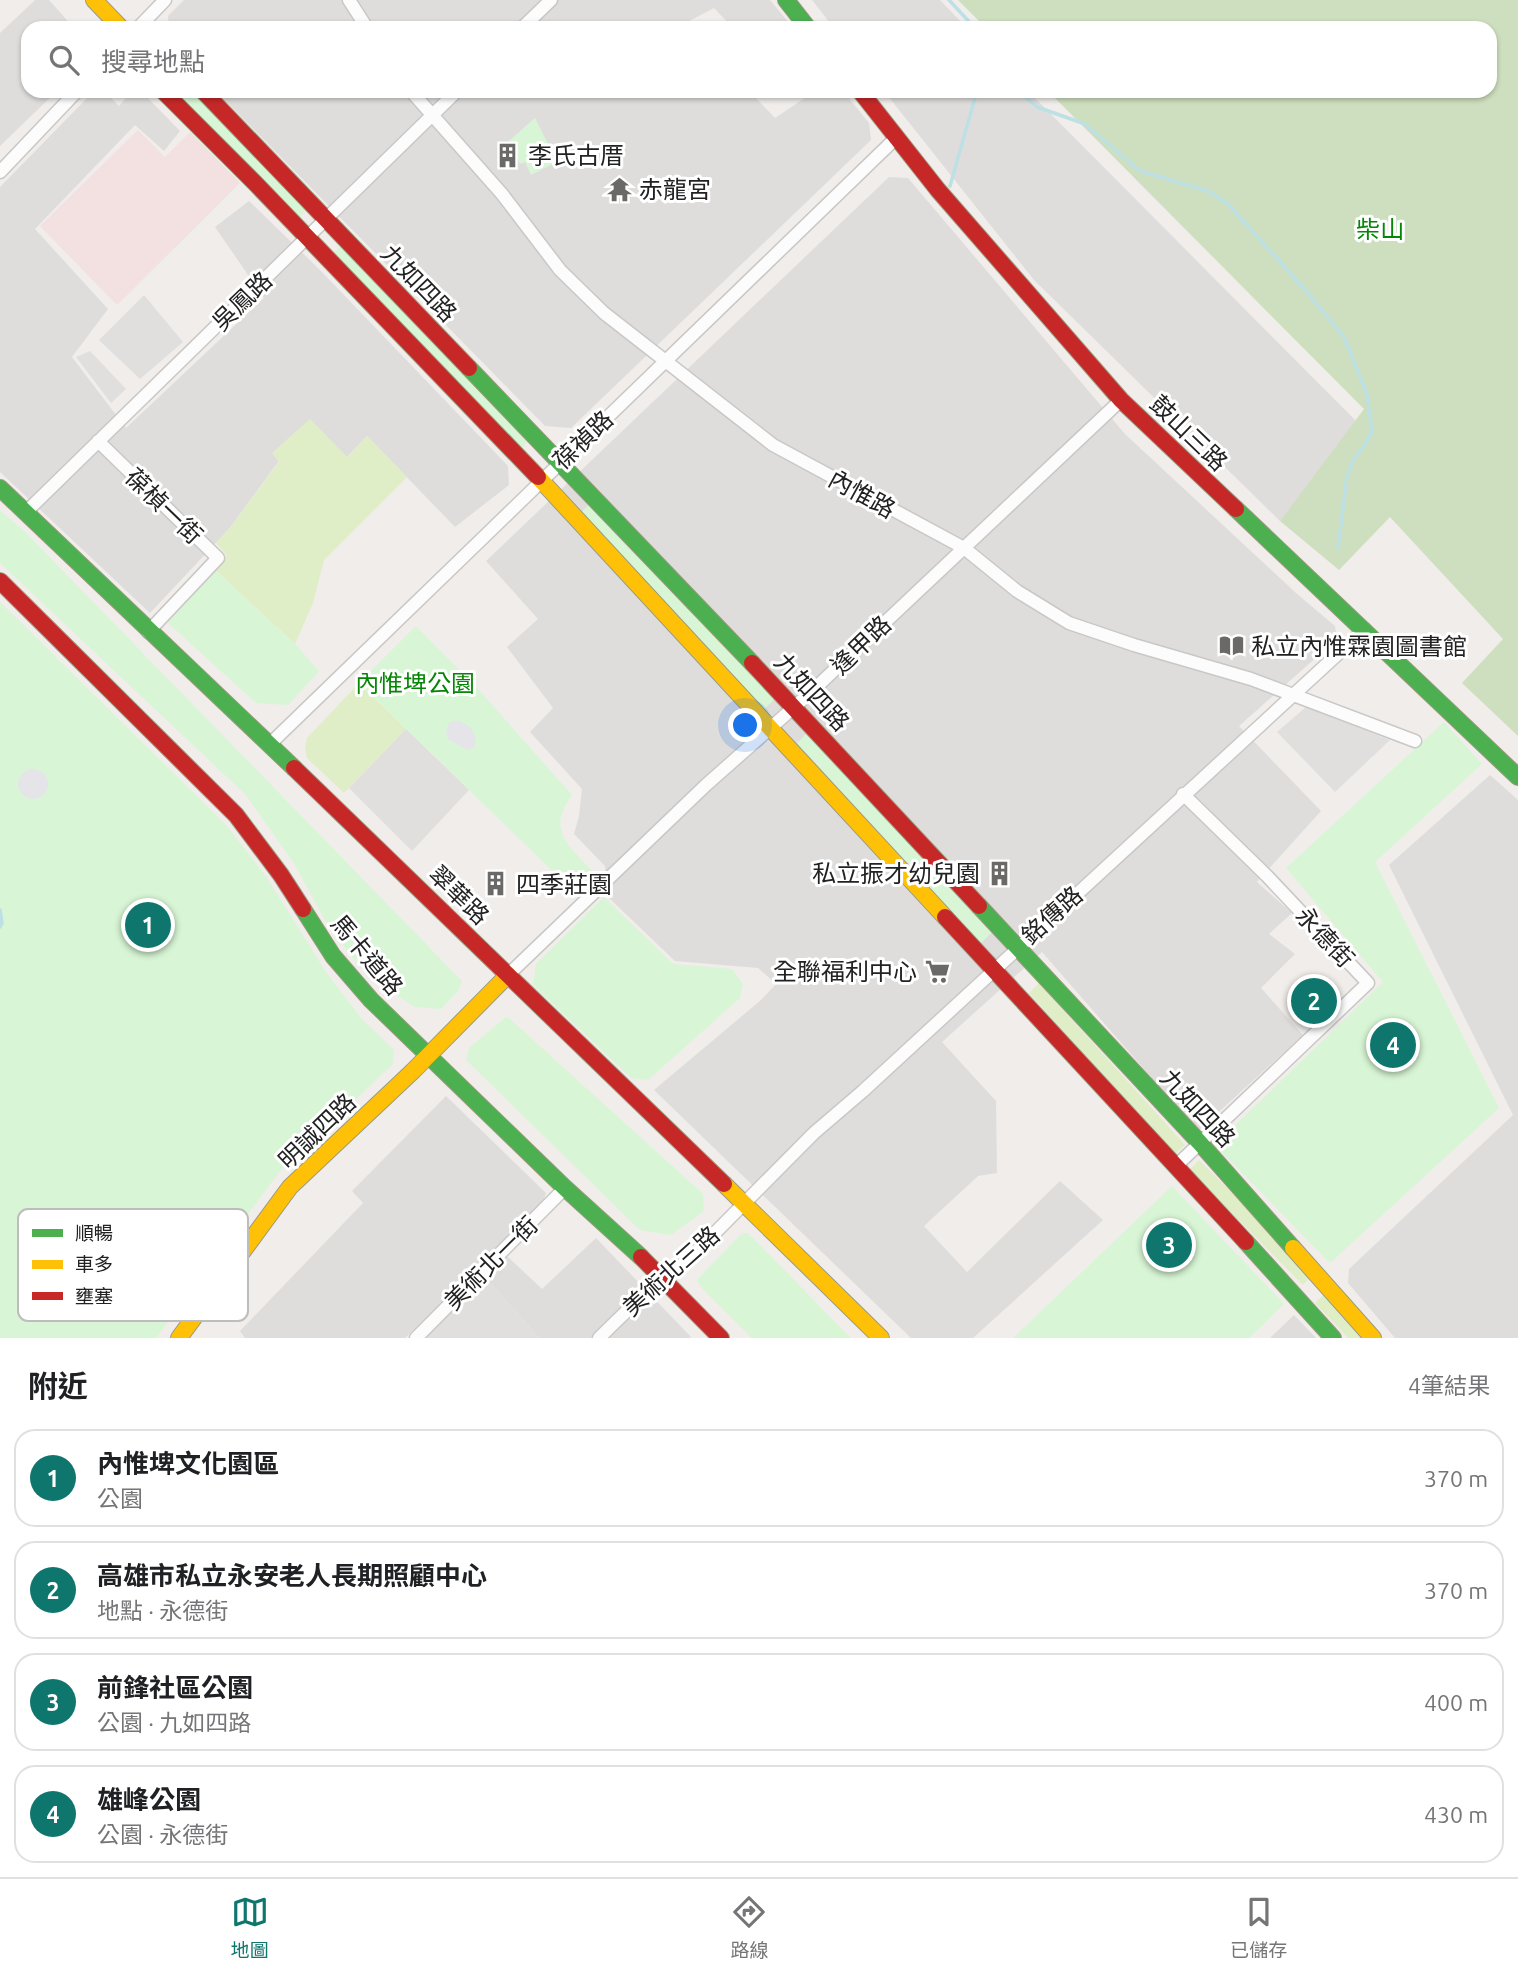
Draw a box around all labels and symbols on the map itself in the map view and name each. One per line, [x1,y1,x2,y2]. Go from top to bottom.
building icon: 李氏古厝 [494,141,522,169]
place label: 李氏古厝 [528,142,624,169]
temple icon: 赤龍宮 [605,175,633,203]
place label: 赤龍宮 [639,176,711,203]
park label: 柴山 [1356,216,1404,243]
street label: 九如四路 [376,239,462,327]
street label: 吳鳳路 [207,266,277,336]
street label: 鼓山三路 [1145,390,1233,476]
street label: 葆禎路 [548,405,618,475]
street label: 葆楨一街 [120,463,208,549]
street label: 內惟路 [824,465,900,523]
street label: 逢甲路 [826,610,896,680]
library icon: 私立內惟霖園圖書館 [1217,632,1245,660]
place label: 私立內惟霖園圖書館 [1251,633,1467,660]
street label: 九如四路 [769,648,855,736]
park label: 內惟埤公園 [355,670,475,697]
your location [728,708,762,742]
building icon: 私立振才幼兒園 [986,859,1014,887]
street label: 翠華路 [424,860,494,930]
place label: 私立振才幼兒園 [812,860,980,887]
building icon: 四季莊園 [482,870,510,898]
place label: 四季莊園 [516,871,612,898]
street label: 銘傳路 [1016,881,1088,949]
pin: 1 [125,899,171,951]
street label: 永德街 [1291,901,1359,973]
street label: 馬卡道路 [326,910,408,1000]
supermarket icon: 全聯福利中心 [923,957,951,985]
place label: 全聯福利中心 [773,958,917,985]
pin: 2 [1291,975,1337,1027]
pin: 4 [1370,1019,1416,1071]
street label: 九如四路 [1155,1064,1241,1152]
street label: 明誠四路 [273,1088,361,1174]
legend [18,1209,248,1321]
street label: 美術北一街 [439,1211,543,1315]
pin: 3 [1146,1219,1192,1271]
street label: 美術北三路 [617,1221,725,1321]
text: 順暢 [75,1222,113,1244]
text: 車多 [75,1253,113,1275]
text: 壅塞 [75,1285,113,1307]

